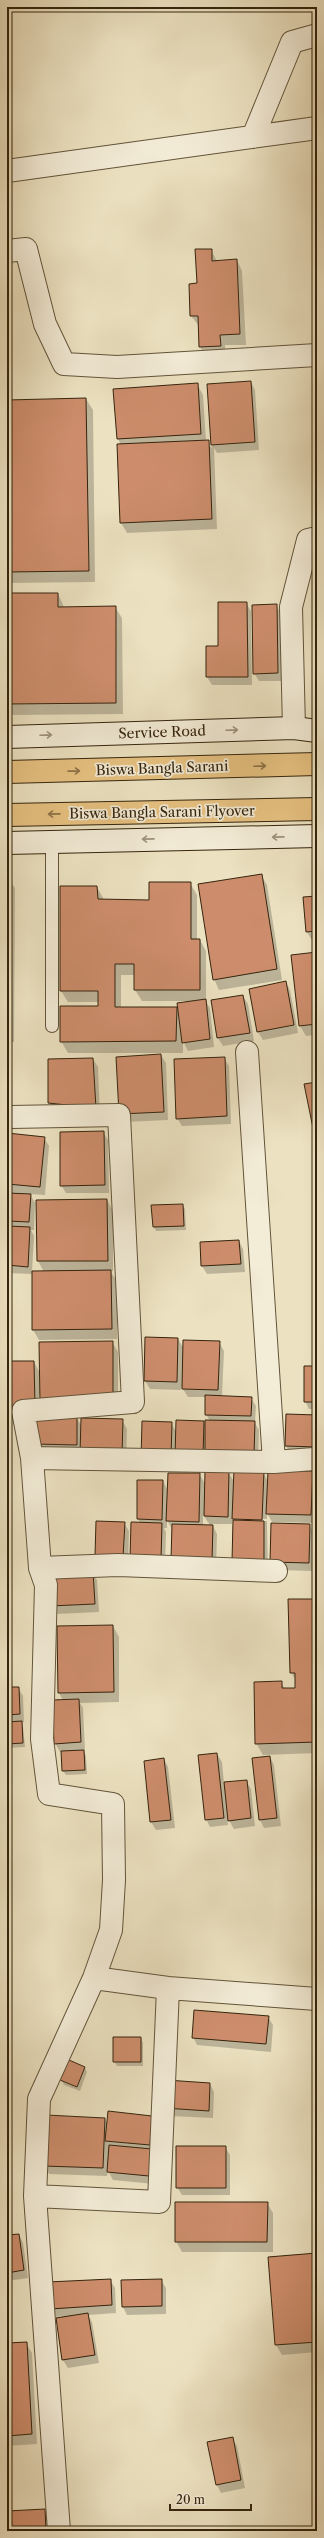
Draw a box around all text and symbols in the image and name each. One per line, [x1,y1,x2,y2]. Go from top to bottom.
street label: Service Road [118,721,207,743]
one-way arrow [225,726,238,734]
one-way arrow [39,731,52,739]
street label: Biswa Bangla Sarani [95,757,229,779]
one-way arrow [253,762,266,770]
one-way arrow [67,767,80,775]
street label: Biswa Bangla Sarani Flyover [69,801,255,823]
one-way arrow [48,811,61,818]
one-way arrow [272,833,285,841]
one-way arrow [142,835,155,843]
scale bar [170,2486,251,2512]
text: 20 m [176,2492,205,2507]

